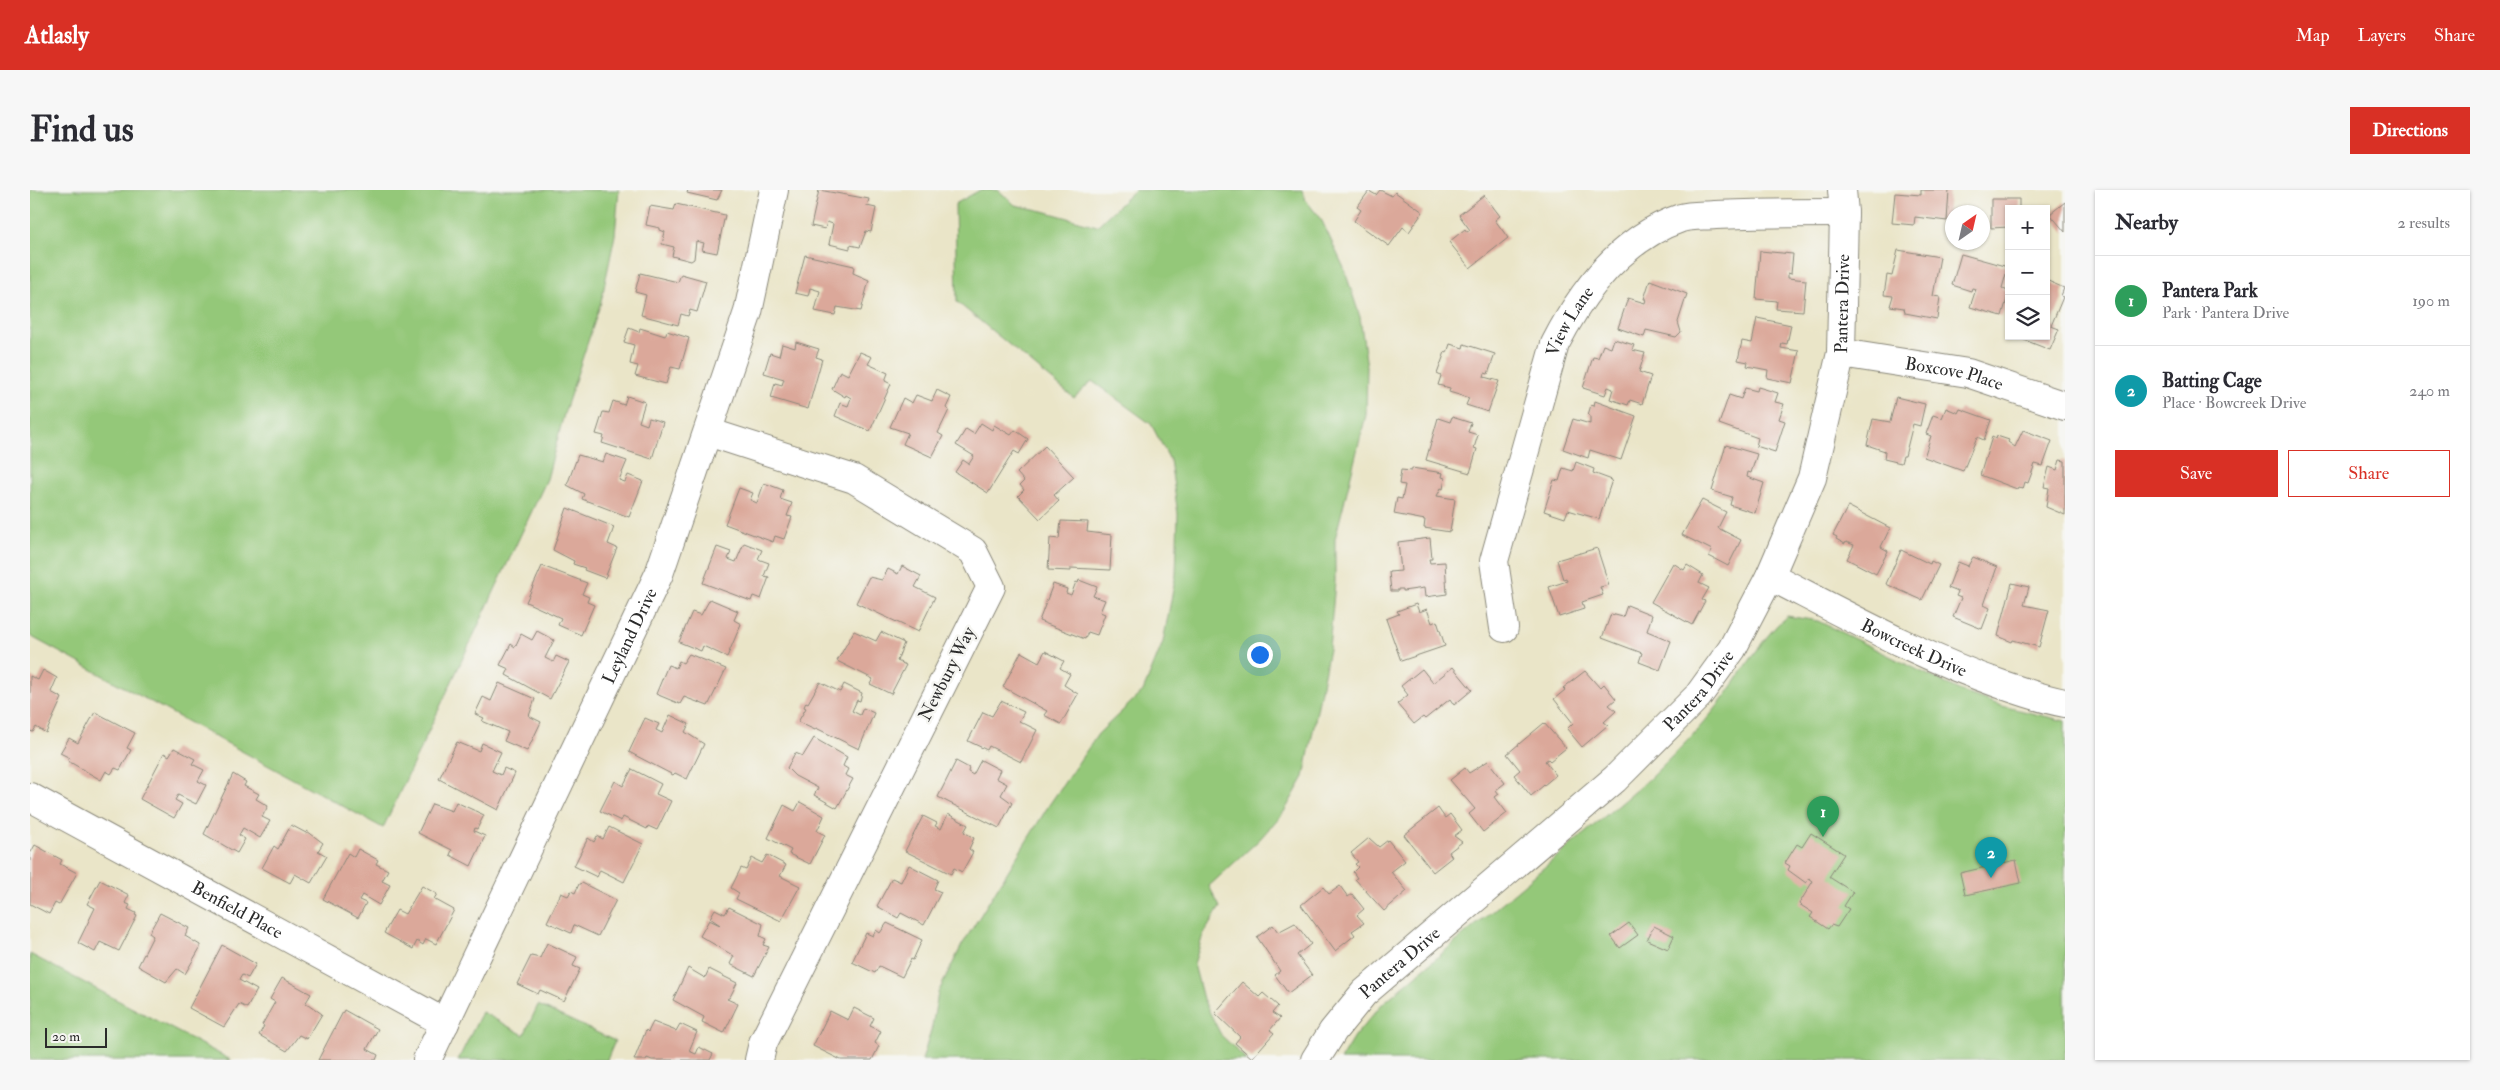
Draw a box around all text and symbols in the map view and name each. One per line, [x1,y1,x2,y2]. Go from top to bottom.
text: Atlasly [25,20,89,51]
text: Map [2296,24,2330,47]
text: Layers [2358,24,2406,47]
text: Share [2434,24,2475,47]
button: Directions [2350,107,2470,154]
text: Find us [30,108,134,152]
north arrow [1945,205,1990,250]
map controls [2005,205,2050,340]
button: + [2005,205,2050,250]
text: Nearby [2115,209,2178,236]
text: 2 results [2397,213,2450,233]
button: − [2005,250,2050,295]
street label: Pantera Drive [1829,253,1855,354]
text: Pantera Park [2162,279,2258,303]
street label: View Lane [1541,281,1599,358]
text: 1 [2128,291,2134,311]
text: 190 m [2412,291,2450,311]
button: layers [2005,295,2050,340]
text: Park · Pantera Drive [2162,303,2289,323]
street label: Boxcove Place [1903,352,2007,396]
text: Batting Cage [2162,369,2262,393]
text: 2 [2127,381,2135,401]
text: 240 m [2409,381,2450,401]
text: Place · Bowcreek Drive [2162,393,2306,413]
button: Save [2115,450,2278,497]
button: Share [2288,450,2450,497]
street label: Leyland Drive [597,584,662,688]
street label: Bowcreek Drive [1857,613,1971,682]
street label: Newbury Way [913,622,981,725]
your location [1247,642,1273,668]
street label: Pantera Drive [1658,645,1739,736]
pin: 1 [1807,796,1839,837]
pin: 2 [1975,837,2007,878]
street label: Benfield Place [188,876,287,944]
street label: Pantera Drive [1354,921,1445,1004]
scale bar [45,1025,108,1048]
text: 20 m [52,1028,80,1045]

